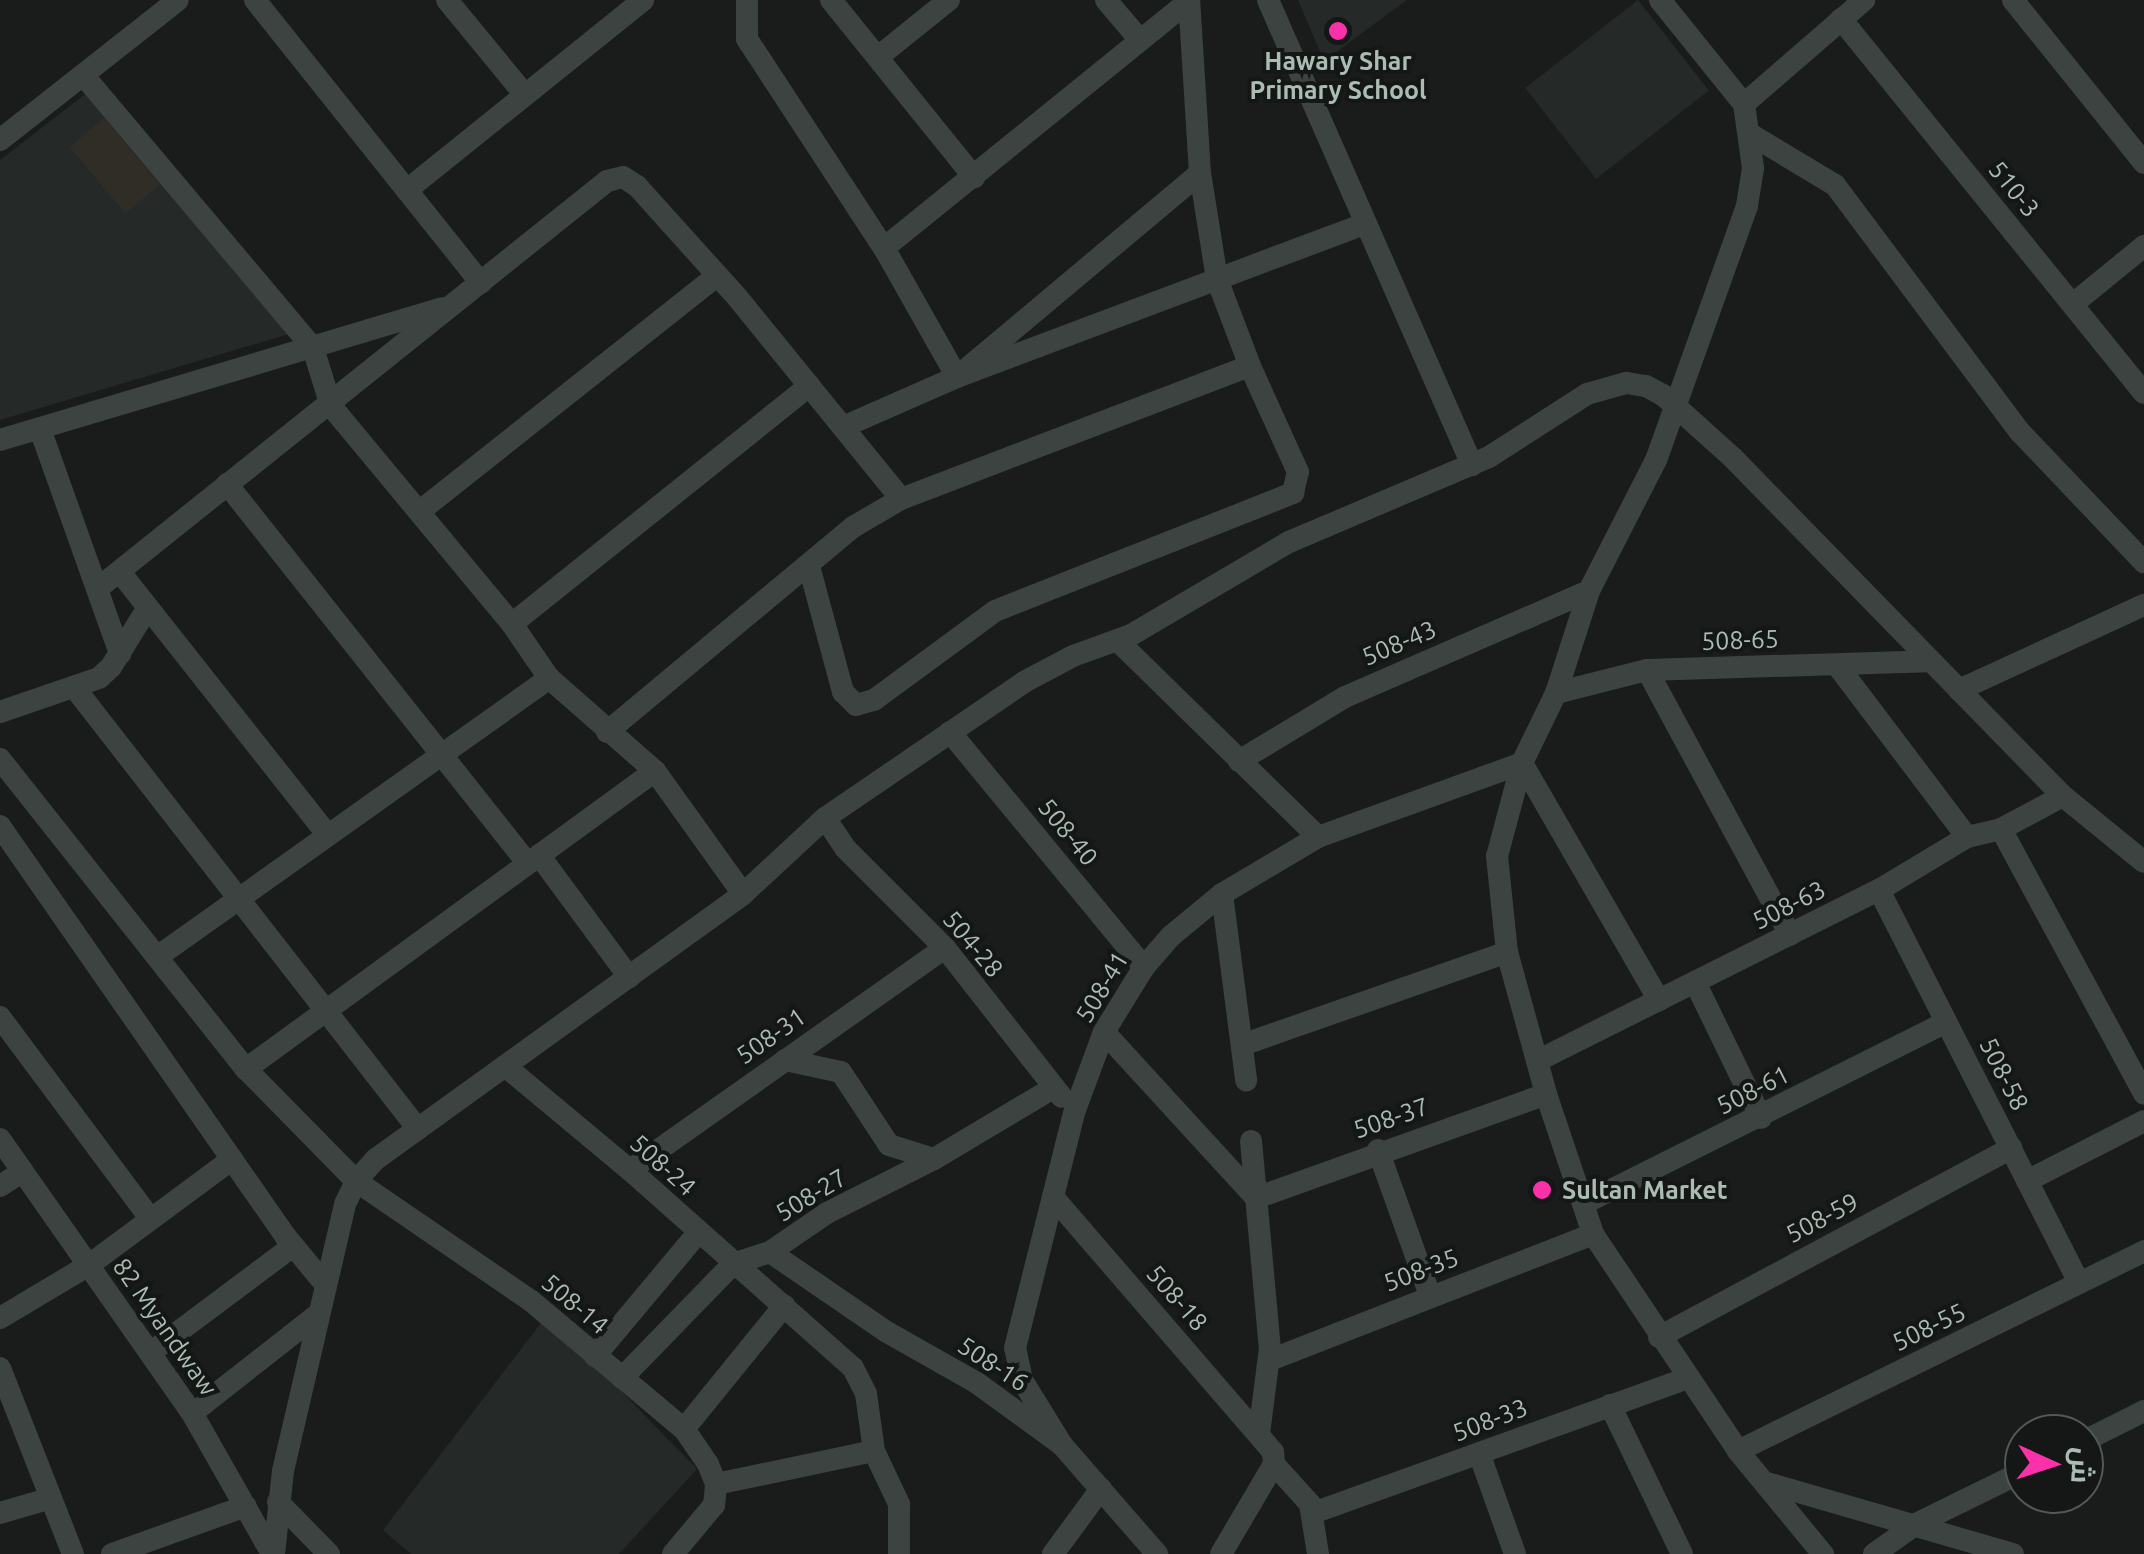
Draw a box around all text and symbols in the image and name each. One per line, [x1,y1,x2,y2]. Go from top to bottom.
marker: Hawary Shar Primary School [1327,20,1349,42]
place label: Hawary Shar Primary School [1249,47,1427,106]
street label: 510-3 [1982,155,2046,223]
street label: 508-43 [1357,614,1441,672]
street label: 508-65 [1701,624,1779,656]
street label: 508-40 [1032,792,1104,872]
street label: 508-63 [1748,874,1830,936]
street label: 504-28 [937,905,1009,983]
street label: 508-41 [1069,946,1135,1028]
street label: 508-31 [731,1001,811,1071]
street label: 508-58 [1973,1033,2035,1115]
street label: 508-61 [1712,1059,1794,1121]
street label: 508-37 [1349,1091,1433,1145]
street label: 508-24 [624,1128,702,1202]
street label: 508-27 [770,1162,852,1228]
place label: Sultan Market [1562,1175,1727,1205]
marker: Sultan Market [1531,1179,1553,1201]
street label: 508-59 [1781,1187,1863,1249]
street label: 508-35 [1379,1242,1463,1298]
street label: 82 Myandwaw [107,1252,223,1402]
street label: 508-18 [1140,1259,1214,1337]
street label: 508-14 [536,1268,614,1340]
street label: 508-55 [1887,1296,1971,1358]
street label: 508-16 [952,1330,1034,1398]
street label: 508-33 [1448,1392,1532,1448]
north arrow [2004,1414,2104,1514]
text: ش [2066,1447,2099,1484]

